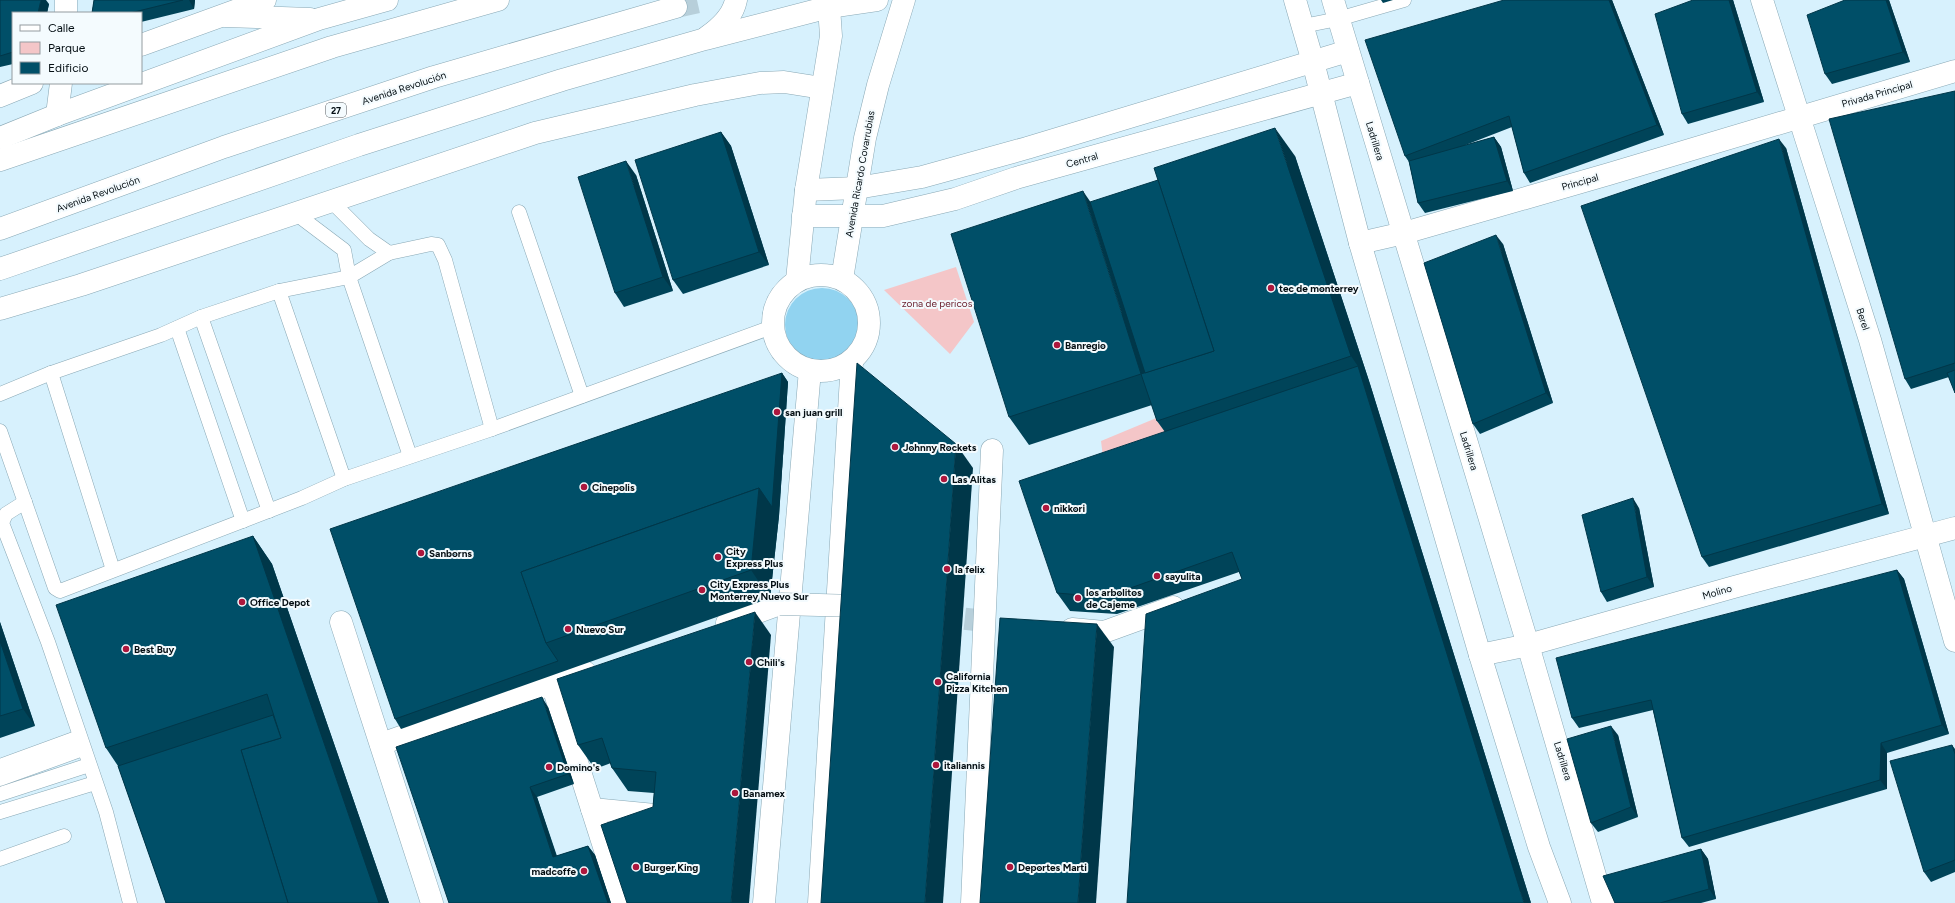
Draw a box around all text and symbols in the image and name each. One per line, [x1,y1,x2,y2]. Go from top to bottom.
legend [12,12,142,84]
text: Calle [48,21,75,35]
text: Parque [48,41,86,55]
text: Edificio [48,61,88,75]
street label: Avenida Revolución [360,68,448,108]
street label: Privada Principal [1840,78,1914,110]
road number: 27 [326,103,346,117]
street label: Avenida Ricardo Covarrubias [842,109,878,238]
street label: Ladrillera [1363,120,1387,162]
street label: Central [1064,149,1100,171]
street label: Principal [1560,171,1600,193]
street label: Avenida Revolución [54,173,142,215]
place label: tec de monterrey [1279,282,1359,295]
marker: tec de monterrey [1266,283,1276,293]
park label: zona de pericos [902,297,973,310]
street label: Berel [1853,306,1873,332]
place label: Banregio [1065,339,1106,352]
marker: Banregio [1052,340,1062,350]
place label: san juan grill [785,406,842,419]
marker: san juan grill [772,407,782,417]
street label: Ladrillera [1457,430,1481,472]
place label: Johnny Rockets [903,441,977,454]
marker: Johnny Rockets [890,442,900,452]
place label: Las Alitas [952,473,996,486]
marker: Las Alitas [939,474,949,484]
place label: Cinepolis [592,481,635,494]
marker: Cinepolis [579,482,589,492]
place label: nikkori [1054,502,1085,515]
marker: nikkori [1041,503,1051,513]
place label: City Express Plus [726,545,783,570]
place label: Sanborns [429,547,472,560]
marker: Sanborns [416,548,426,558]
marker: City Express Plus [713,552,723,562]
place label: la felix [955,563,986,576]
marker: la felix [942,564,952,574]
place label: sayulita [1165,570,1201,583]
marker: sayulita [1152,571,1162,581]
place label: City Express Plus Monterrey Nuevo Sur [710,578,809,603]
street label: Molino [1701,582,1733,602]
marker: City Express Plus Monterrey Nuevo Sur [697,585,707,595]
place label: los arbolitos de Cajeme [1086,586,1142,611]
marker: los arbolitos de Cajeme [1073,593,1083,603]
place label: Office Depot [250,596,310,609]
marker: Office Depot [237,597,247,607]
place label: Nuevo Sur [576,623,624,636]
marker: Nuevo Sur [563,624,573,634]
place label: Best Buy [134,643,175,656]
marker: Best Buy [121,644,131,654]
place label: Chili's [757,656,785,669]
marker: Chili's [744,657,754,667]
place label: California Pizza Kitchen [946,670,1008,695]
marker: California Pizza Kitchen [933,677,943,687]
street label: Ladrillera [1551,740,1575,782]
place label: italiannis [944,759,985,772]
marker: italiannis [931,760,941,770]
place label: Domino's [557,761,600,774]
marker: Domino's [544,762,554,772]
place label: Banamex [743,787,786,800]
marker: Banamex [730,788,740,798]
place label: Burger King [644,861,698,874]
place label: Deportes Marti [1018,861,1087,874]
marker: Burger King [631,862,641,872]
marker: Deportes Marti [1005,862,1015,872]
place label: madcoffe [531,865,576,878]
marker: madcoffe [579,866,589,876]

